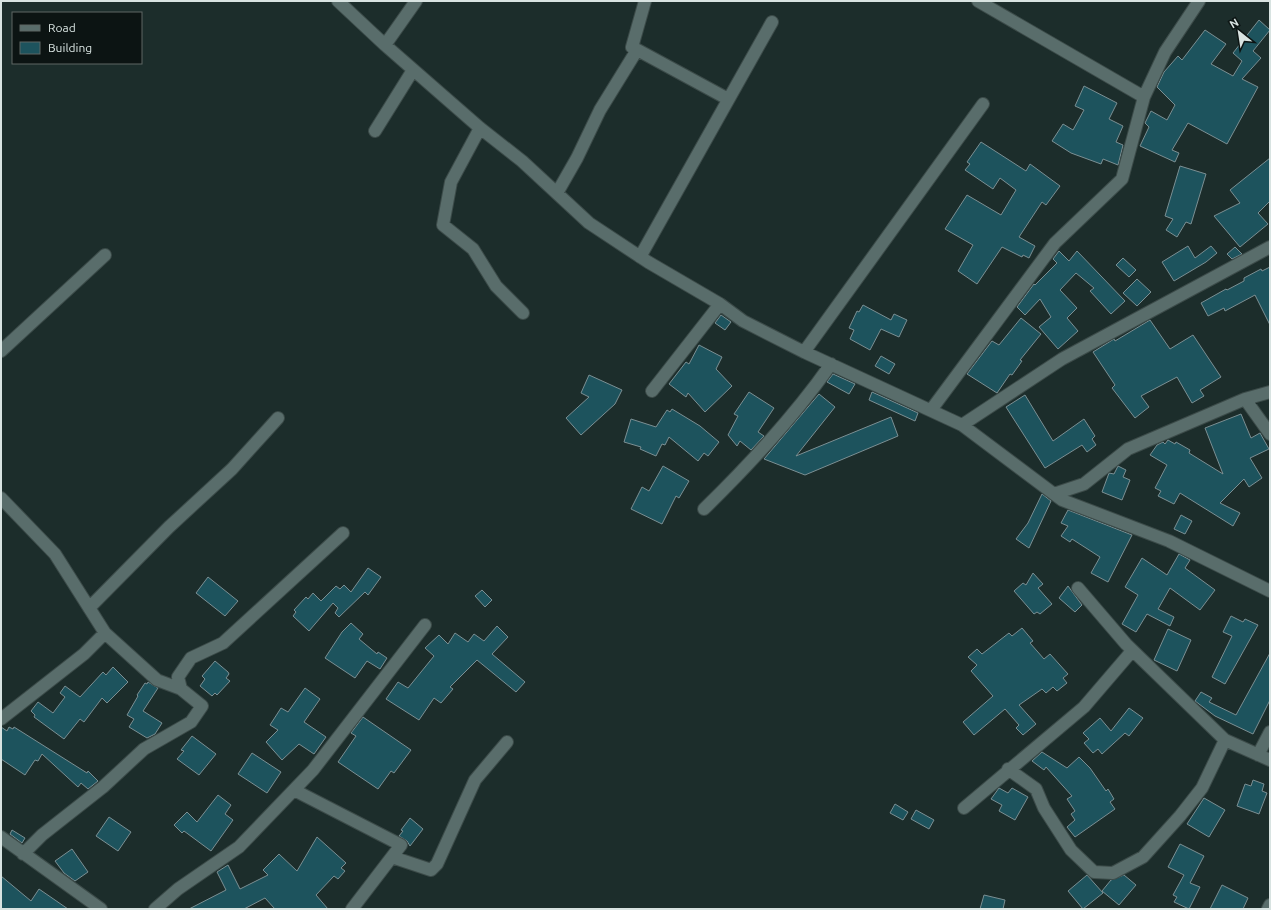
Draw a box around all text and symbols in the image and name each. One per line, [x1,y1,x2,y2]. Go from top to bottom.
legend [12,12,142,64]
north arrow [1219,12,1259,52]
text: N [1227,16,1241,31]
text: Road [48,21,76,34]
text: Building [48,41,92,54]

